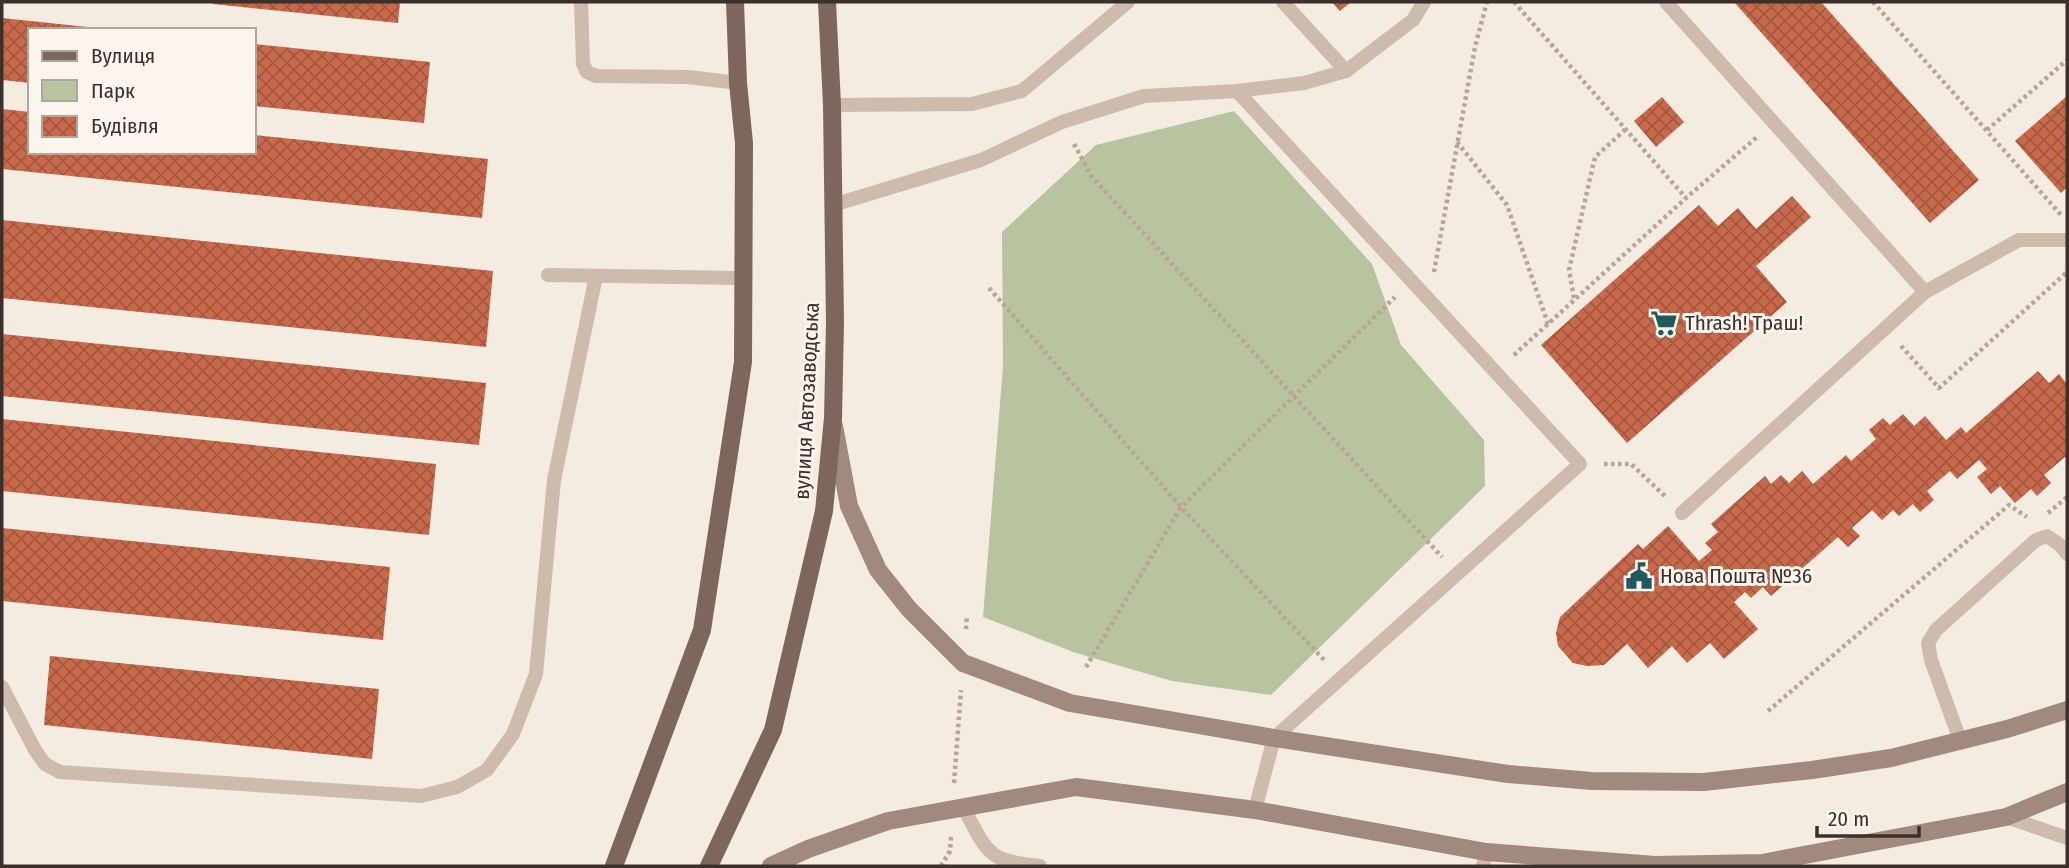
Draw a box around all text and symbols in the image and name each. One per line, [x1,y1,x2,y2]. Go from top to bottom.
legend [28,28,256,154]
text: Вулиця [91,43,155,69]
text: Парк [91,78,135,104]
text: Будівля [91,113,159,139]
street label: вулиця Автозаводська [789,302,825,500]
supermarket icon: Thrash! Траш! [1649,308,1679,338]
place label: Thrash! Траш! [1685,310,1803,336]
public building icon: Нова Пошта №36 [1624,561,1654,591]
place label: Нова Пошта №36 [1660,563,1812,589]
scale bar [1817,794,1918,838]
text: 20 m [1828,806,1869,832]

